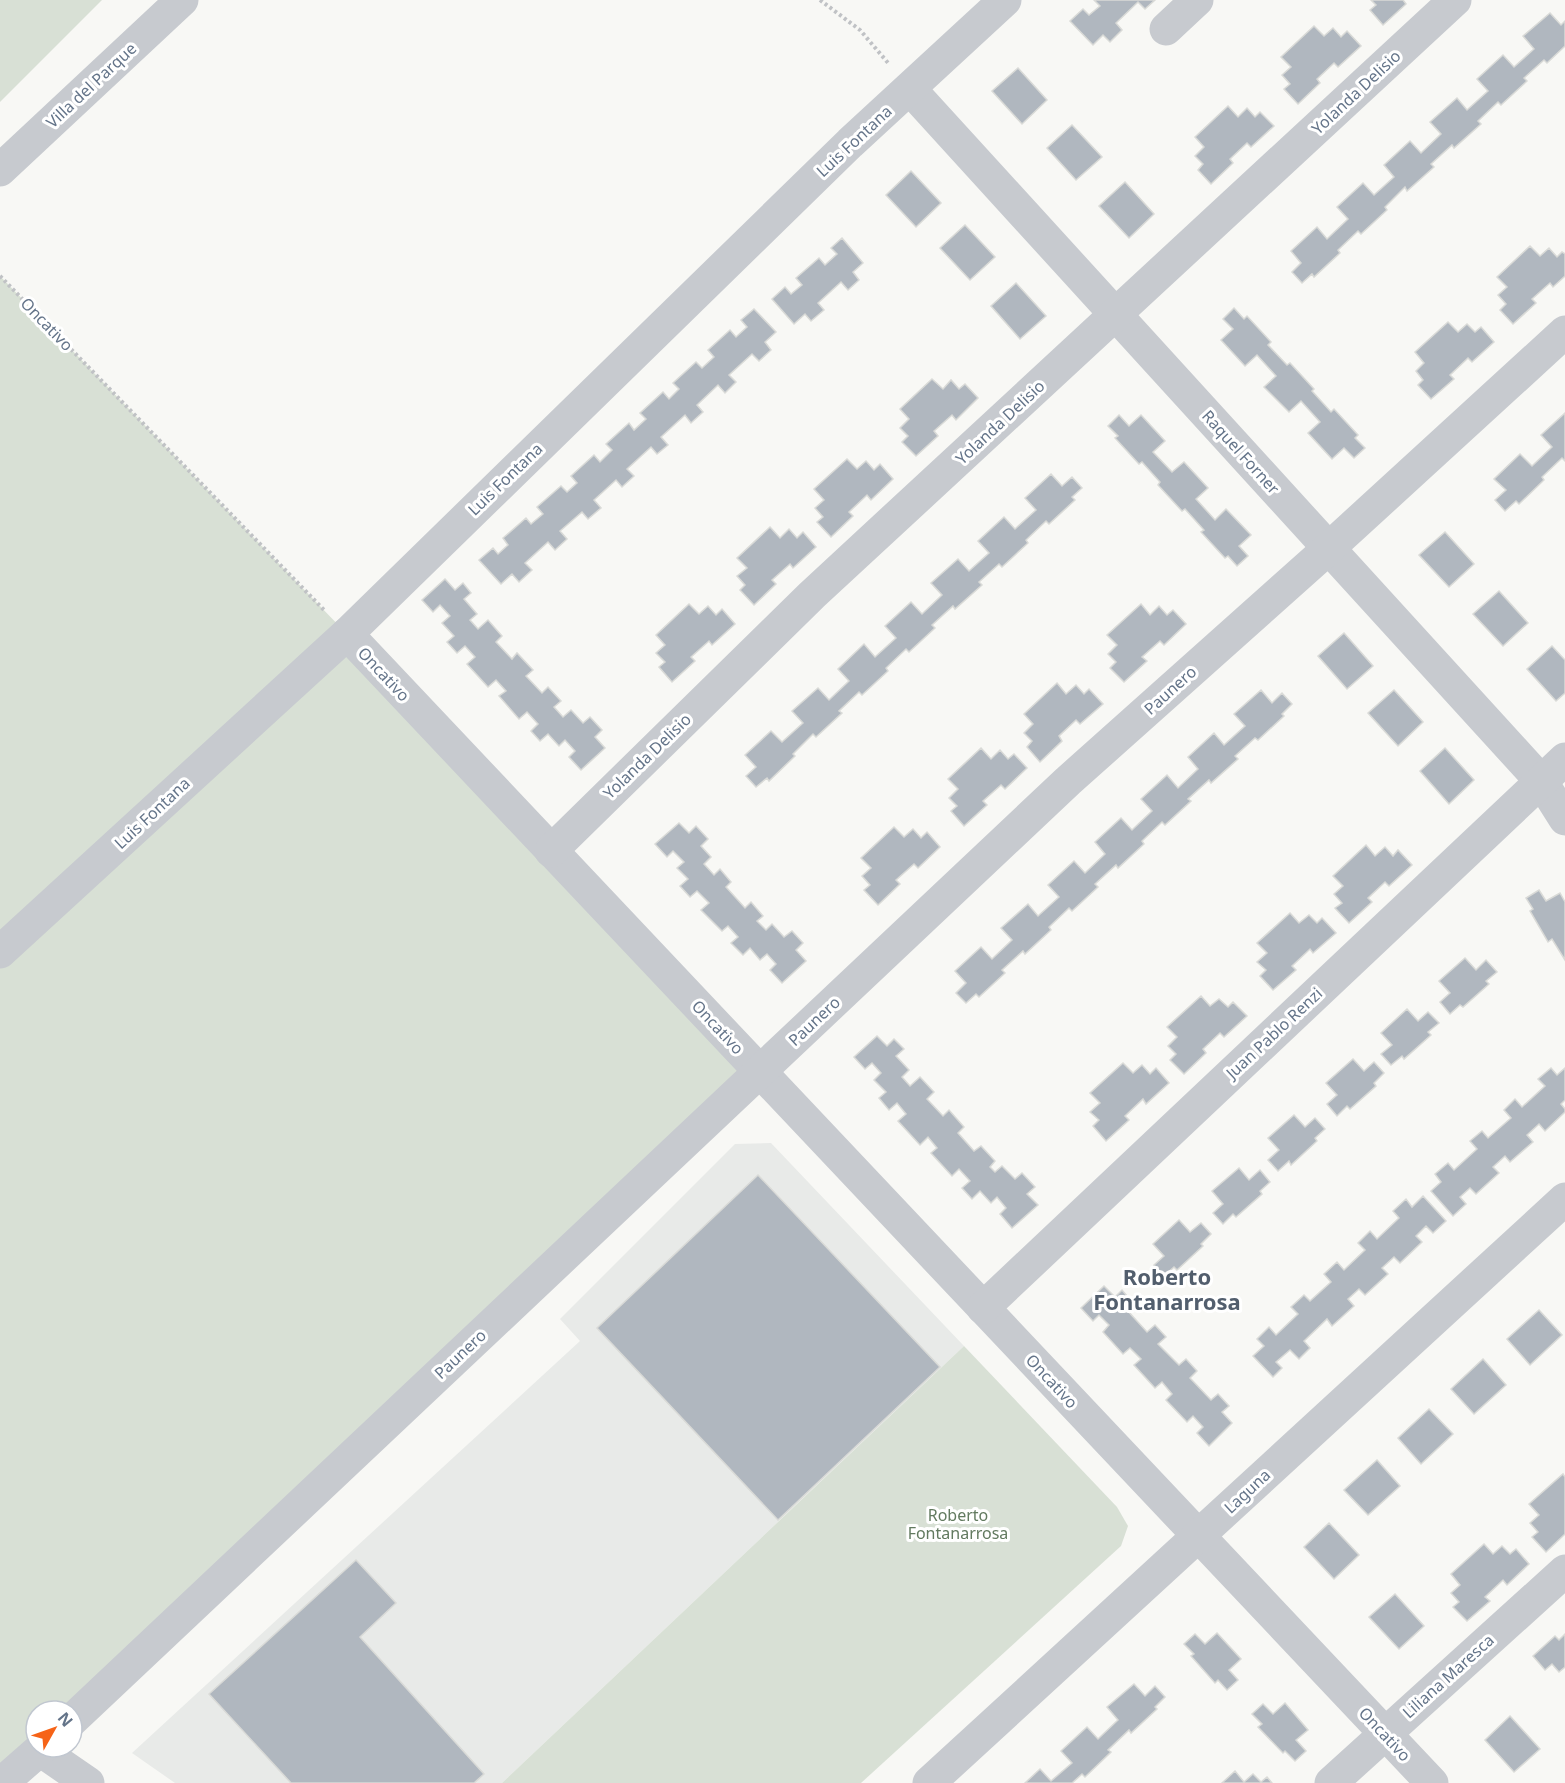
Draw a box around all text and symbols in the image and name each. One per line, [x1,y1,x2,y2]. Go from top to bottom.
street label: Villa del Parque [41,37,141,133]
street label: Yolanda Delisio [1307,45,1405,139]
street label: Luis Fontana [811,100,897,182]
street label: Oncativo [16,292,78,356]
street label: Yolanda Delisio [951,375,1049,469]
street label: Raquel Forner [1197,405,1285,499]
street label: Luis Fontana [463,438,547,520]
street label: Oncativo [353,642,415,706]
street label: Paunero [1139,661,1201,719]
street label: Yolanda Delisio [598,708,696,804]
street label: Luis Fontana [109,772,195,854]
street label: Juan Pablo Renzi [1220,983,1327,1085]
street label: Paunero [783,991,845,1051]
street label: Oncativo [687,995,749,1059]
district label: Roberto Fontanarrosa [1093,1261,1241,1316]
street label: Paunero [429,1324,491,1384]
street label: Oncativo [1021,1349,1083,1413]
street label: Laguna [1219,1464,1275,1518]
park label: Roberto Fontanarrosa [908,1504,1008,1544]
street label: Liliana Maresca [1398,1629,1498,1723]
north arrow [24,1699,84,1759]
street label: Oncativo [1354,1702,1416,1766]
text: N [53,1707,78,1731]

